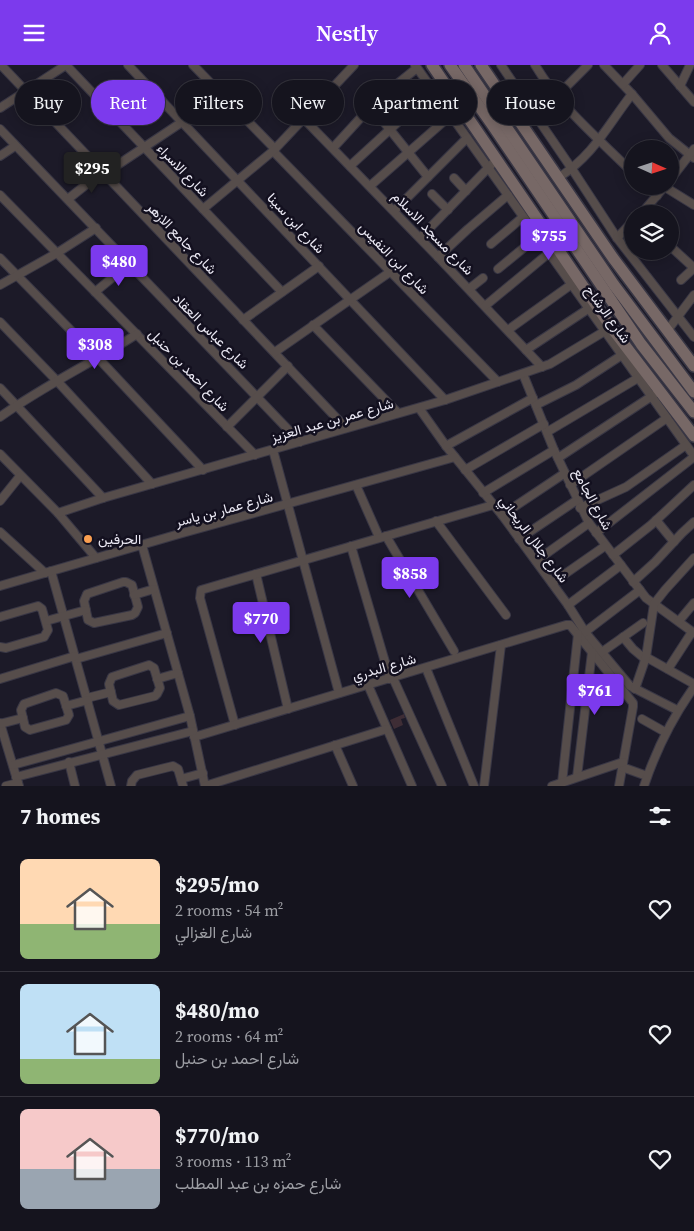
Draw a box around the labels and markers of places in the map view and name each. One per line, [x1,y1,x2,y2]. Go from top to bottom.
pin: $295 [62,151,122,194]
pin: $755 [519,219,579,261]
pin: $480 [89,245,149,287]
pin: $308 [65,327,125,370]
place label: الحرفين [98,529,141,549]
marker: الحرفين [82,533,94,545]
pin: $858 [380,557,440,599]
pin: $770 [231,601,291,644]
pin: $761 [565,673,625,716]

